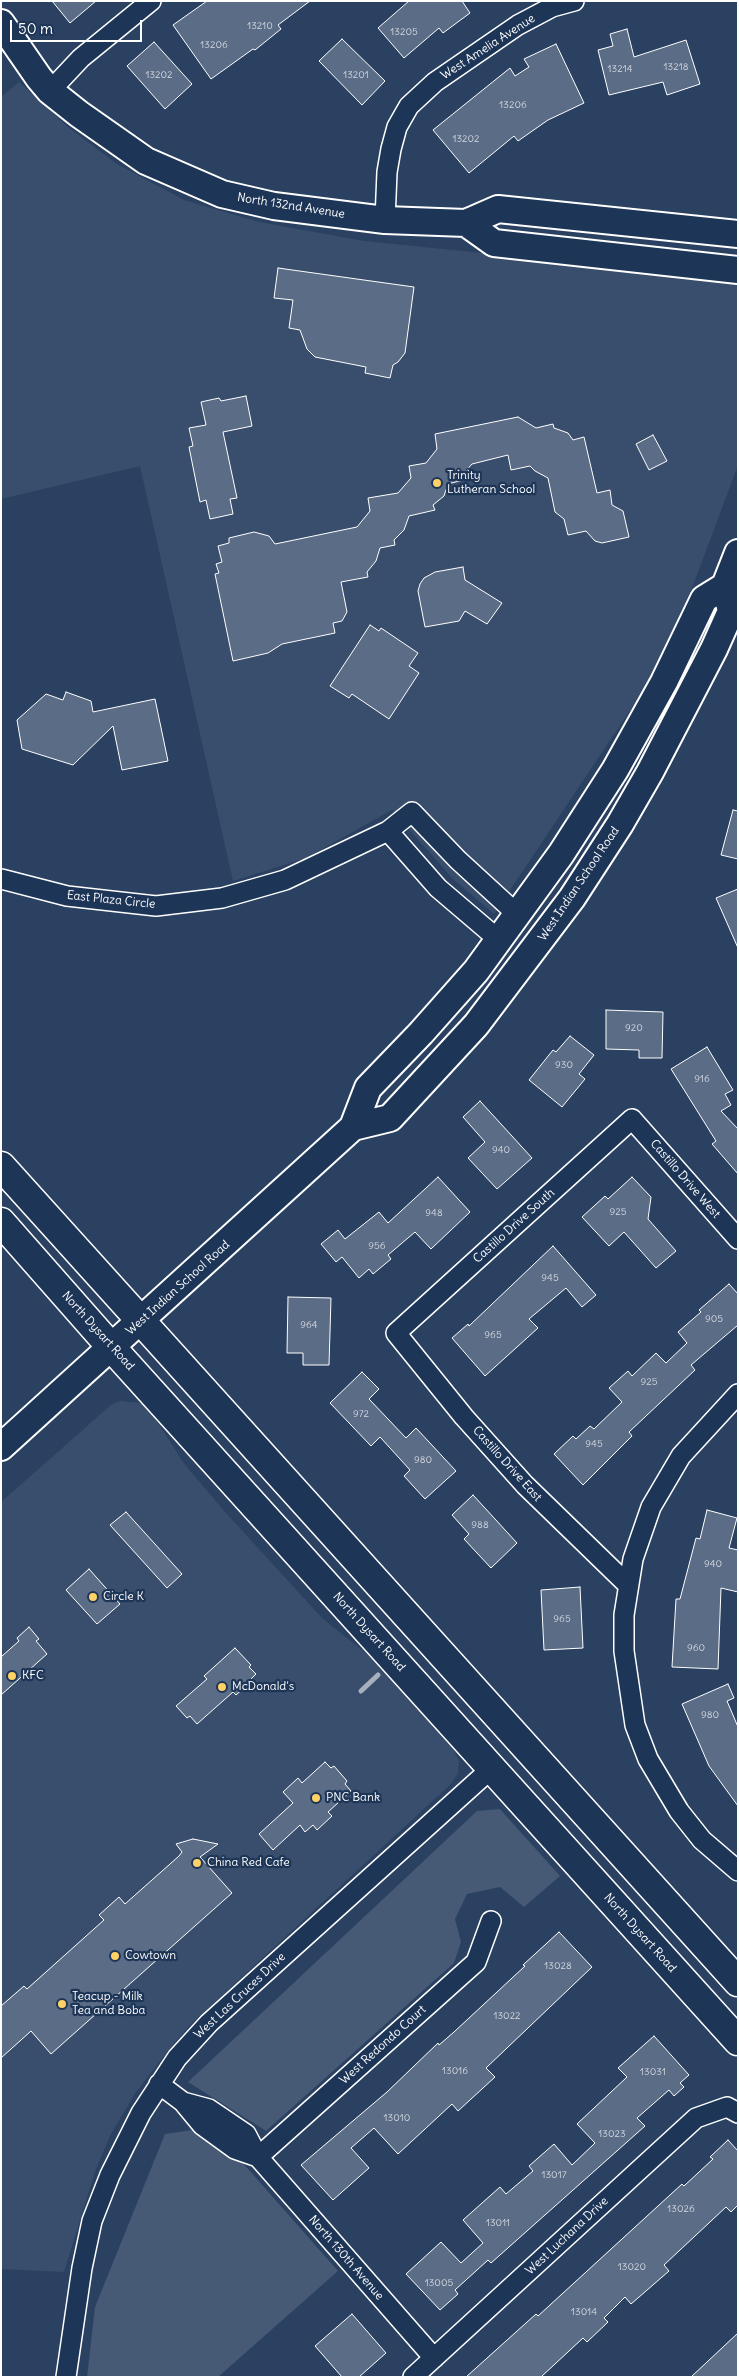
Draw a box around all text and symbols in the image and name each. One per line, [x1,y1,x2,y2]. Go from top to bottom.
scale bar [12,10,145,42]
street label: West Amelia Avenue [438,11,538,83]
text: 50 m [18,19,53,38]
house number: 13210 [247,20,273,32]
house number: 13205 [390,26,418,38]
house number: 13206 [200,39,228,51]
house number: 13218 [664,61,688,73]
house number: 13214 [608,63,632,75]
house number: 13202 [145,69,173,81]
house number: 13201 [343,69,369,81]
house number: 13206 [499,99,527,111]
house number: 13202 [452,133,480,145]
street label: North 132nd Avenue [236,190,346,222]
place label: Trinity Lutheran School [447,469,535,497]
marker: Trinity Lutheran School [431,477,443,489]
street label: West Indian School Road [535,824,623,944]
street label: East Plaza Circle [66,888,156,912]
house number: 920 [625,1022,643,1034]
house number: 930 [555,1059,573,1071]
house number: 916 [694,1073,710,1085]
street label: Castillo Drive West [647,1137,723,1221]
house number: 940 [492,1144,510,1156]
street label: Castillo Drive South [470,1186,558,1266]
house number: 925 [610,1206,626,1218]
house number: 948 [425,1207,443,1219]
street label: West Indian School Road [123,1238,233,1338]
house number: 956 [368,1240,386,1252]
house number: 945 [541,1272,559,1284]
street label: North Dysart Road [59,1289,137,1373]
house number: 905 [705,1313,723,1325]
house number: 964 [300,1319,318,1331]
house number: 965 [484,1329,502,1341]
house number: 925 [641,1376,657,1388]
house number: 972 [353,1408,369,1420]
street label: Castillo Drive East [469,1423,545,1505]
house number: 945 [585,1438,603,1450]
house number: 980 [414,1454,432,1466]
house number: 988 [471,1519,489,1531]
house number: 940 [704,1558,722,1570]
place label: Circle K [103,1590,144,1604]
street label: North Dysart Road [330,1590,408,1674]
marker: Circle K [87,1591,99,1603]
house number: 965 [553,1613,571,1625]
house number: 960 [687,1642,705,1654]
place label: KFC [22,1669,44,1683]
marker: KFC [6,1670,18,1682]
place label: McDonald's [232,1680,294,1694]
marker: McDonald's [216,1681,228,1693]
house number: 980 [701,1709,719,1721]
place label: PNC Bank [326,1791,380,1805]
marker: PNC Bank [310,1792,322,1804]
place label: China Red Cafe [207,1856,290,1870]
marker: China Red Cafe [191,1857,203,1869]
street label: North Dysart Road [601,1891,679,1975]
place label: Cowtown [125,1949,176,1963]
marker: Cowtown [109,1950,121,1962]
street label: West Las Cruces Drive [191,1950,289,2042]
house number: 13028 [544,1960,572,1972]
place label: Teacup - Milk Tea and Boba [72,1990,145,2018]
marker: Teacup - Milk Tea and Boba [56,1998,68,2010]
street label: West Redondo Court [337,2003,429,2087]
house number: 13022 [493,2010,521,2022]
house number: 13016 [442,2065,468,2077]
house number: 13031 [640,2066,666,2078]
house number: 13010 [384,2112,410,2124]
house number: 13023 [598,2128,626,2140]
house number: 13017 [541,2169,567,2181]
street label: West Luchana Drive [523,2194,611,2278]
house number: 13026 [667,2203,695,2215]
street label: North 130th Avenue [305,2213,387,2303]
house number: 13011 [486,2217,510,2229]
house number: 13020 [618,2261,646,2273]
house number: 13005 [425,2277,453,2289]
house number: 13014 [571,2306,597,2318]

